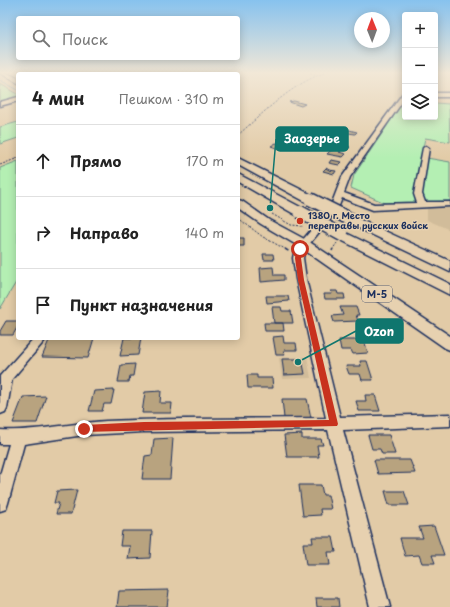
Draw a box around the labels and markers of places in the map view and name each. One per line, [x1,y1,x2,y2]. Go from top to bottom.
callout: Заозерье [276,127,348,151]
place label: 1380 г. Место переправы русских войск [308,208,428,232]
marker: 1380 г. Место переправы русских войск [295,216,305,226]
callout: Ozon [356,319,403,343]

